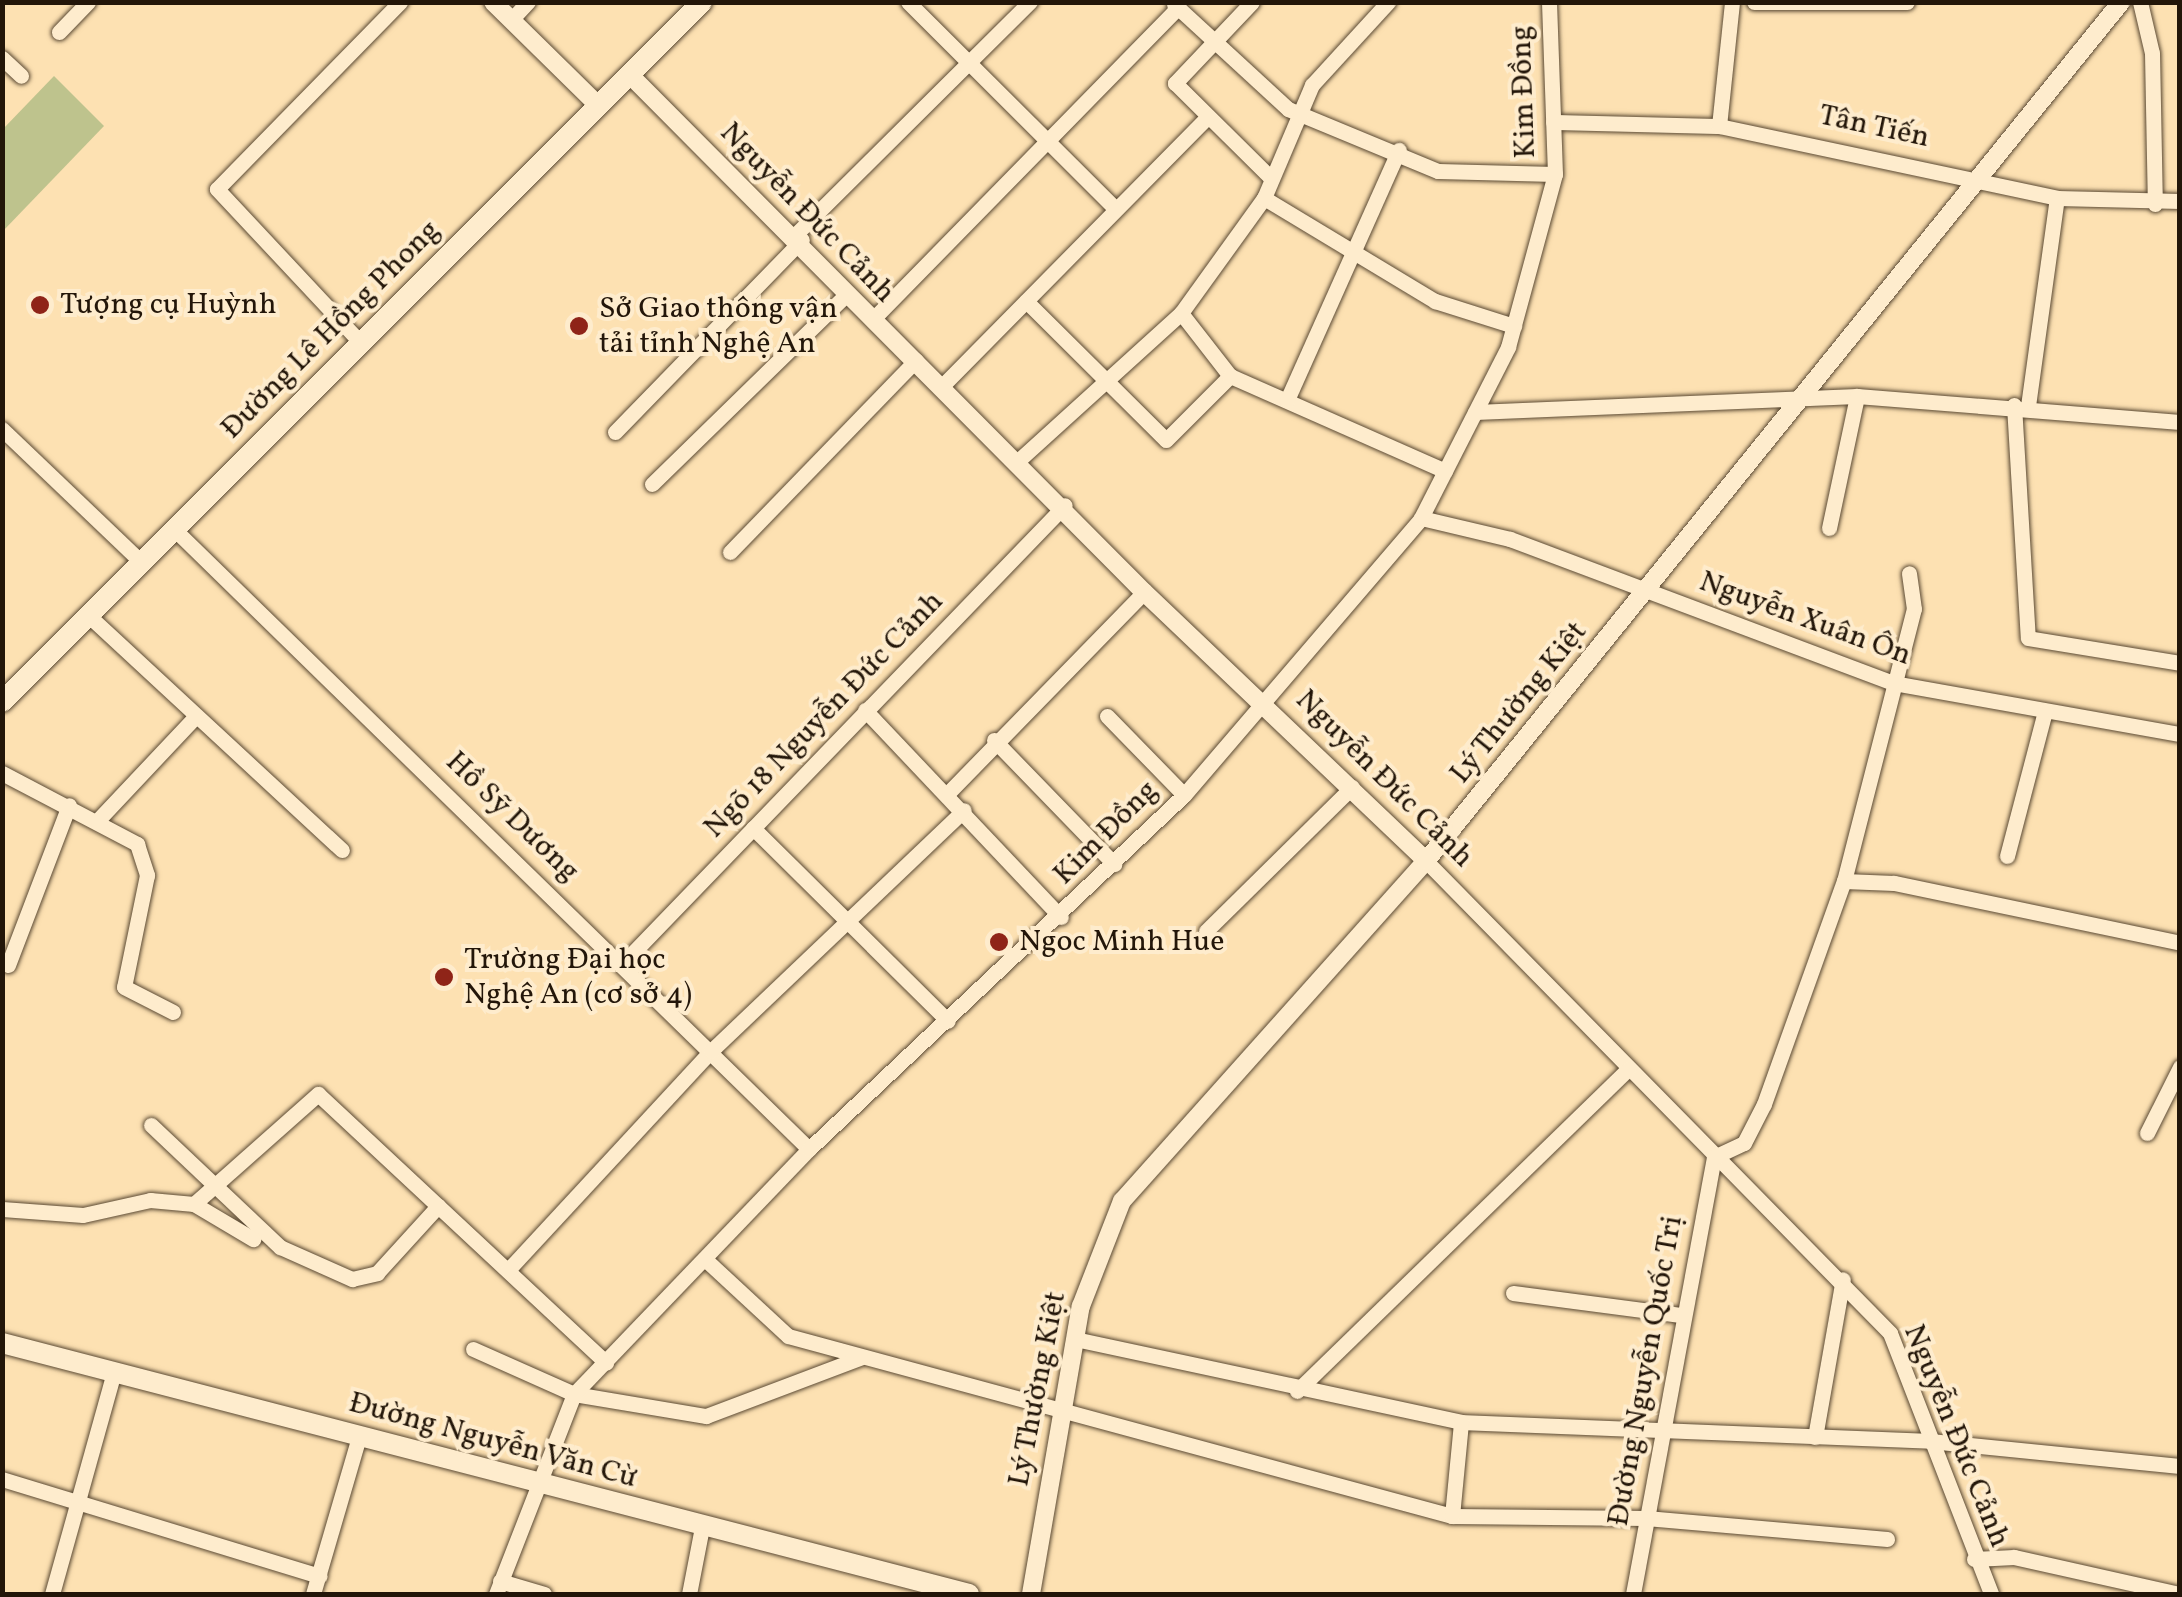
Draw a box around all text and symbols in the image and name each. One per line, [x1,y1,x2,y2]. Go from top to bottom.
street label: Kim Đồng [1504,25,1544,159]
street label: Tân Tiến [1815,98,1933,156]
street label: Nguyễn Đức Cảnh [712,115,902,311]
street label: Đường Lê Hồng Phong [214,213,448,447]
place label: Tượng cụ Huỳnh [60,287,277,323]
place label: Sở Giao thông vận tải tỉnh Nghệ An [599,291,839,362]
marker: Tượng cụ Huỳnh [29,294,51,316]
marker: Sở Giao thông vận tải tỉnh Nghệ An [568,315,590,337]
street label: Nguyễn Xuân Ôn [1694,564,1916,674]
street label: Ngõ 18 Nguyễn Đức Cảnh [697,584,951,846]
street label: Lý Thường Kiệt [1442,614,1596,792]
street label: Nguyễn Đức Cảnh [1288,683,1480,875]
street label: Hồ Sỹ Dương [437,744,587,890]
street label: Kim Đồng [1046,773,1166,893]
place label: Ngoc Minh Hue [1019,924,1224,960]
marker: Ngoc Minh Hue [988,931,1010,953]
place label: Trường Đại học Nghệ An (cơ sở 4) [464,942,692,1012]
marker: Trường Đại học Nghệ An (cơ sở 4) [433,966,455,988]
street label: Đường Nguyễn Quốc Trị [1601,1213,1691,1529]
street label: Lý Thường Kiệt [1001,1288,1075,1490]
street label: Nguyễn Đức Cảnh [1895,1319,2017,1553]
street label: Đường Nguyễn Văn Cừ [344,1385,642,1497]

